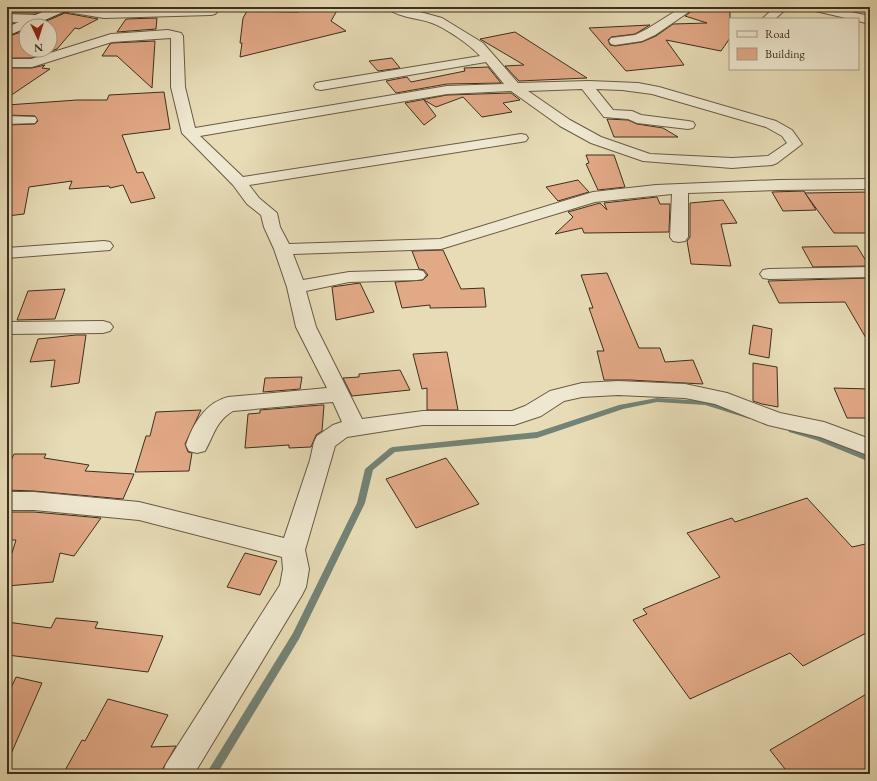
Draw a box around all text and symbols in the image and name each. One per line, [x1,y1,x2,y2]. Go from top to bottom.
north arrow [18,18,58,58]
legend [729,18,859,70]
text: Road [765,26,791,42]
text: N [34,41,44,55]
text: Building [765,46,806,62]

